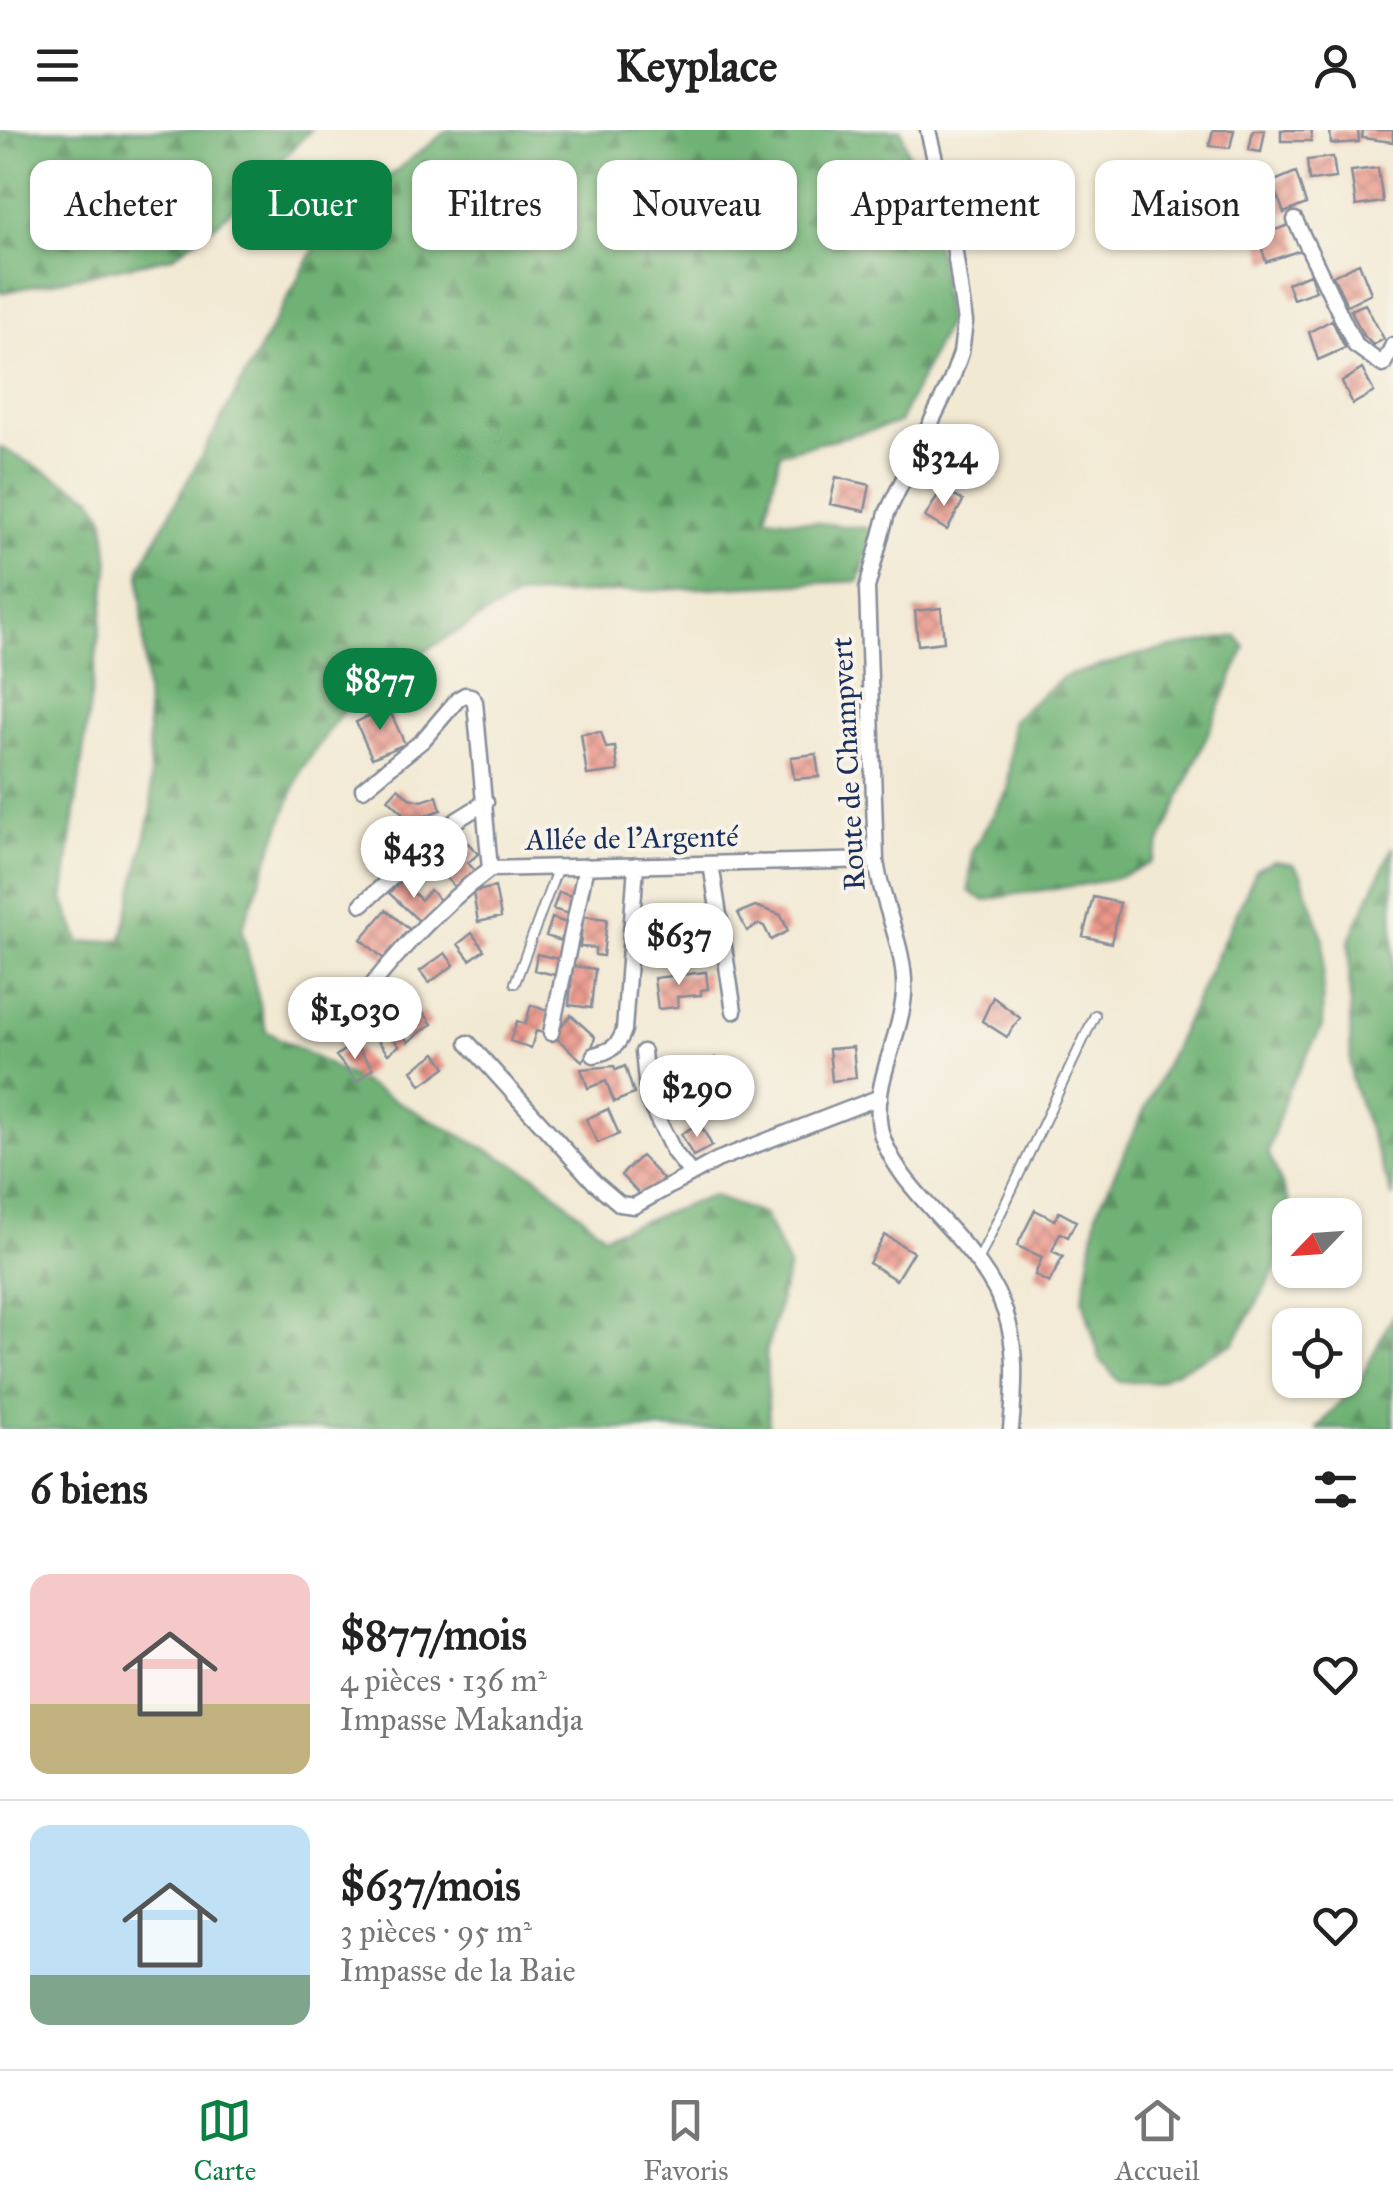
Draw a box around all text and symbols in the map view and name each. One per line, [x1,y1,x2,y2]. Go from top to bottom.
icon: menu [30,38,85,93]
text: Keyplace [615,38,778,93]
icon: person [1308,38,1363,93]
chip: Acheter [30,160,212,250]
chip: Louer [232,160,392,250]
chip: Filtres [412,160,577,250]
chip: Nouveau [597,160,797,250]
chip: Appartement [817,160,1075,250]
chip: Maison [1095,160,1275,250]
pin: $324 [885,424,1003,509]
text: $324 [911,437,977,476]
street label: Route de Champvert [823,636,873,892]
pin: $877 [321,648,439,733]
text: $877 [345,661,415,700]
pin: $433 [355,816,473,901]
street label: Allée de l'Argenté [523,818,739,858]
text: $433 [383,829,445,868]
pin: $637 [620,903,738,988]
text: $637 [646,916,712,955]
pin: $1,030 [274,977,436,1062]
text: $1,030 [310,990,400,1029]
pin: $290 [638,1055,756,1140]
text: $290 [662,1068,732,1107]
north arrow [1272,1198,1362,1288]
map controls [1272,1198,1362,1398]
button: locate [1272,1308,1362,1398]
icon: filters [1308,1462,1363,1517]
text: 6 biens [30,1463,148,1515]
text: $877/mois [340,1609,527,1661]
icon: home [110,1614,230,1734]
icon: heart [1308,1647,1363,1702]
text: 4 pièces · 136 m² [340,1661,547,1700]
text: Impasse Makandja [340,1700,583,1739]
text: $637/mois [340,1860,521,1912]
icon: home [110,1865,230,1985]
icon: heart [1308,1898,1363,1953]
text: 3 pièces · 95 m² [340,1912,532,1951]
text: Impasse de la Baie [340,1951,576,1990]
tab: Carte [193,2093,256,2188]
tab: Favoris [643,2093,728,2188]
tab: Accueil [1115,2093,1200,2188]

